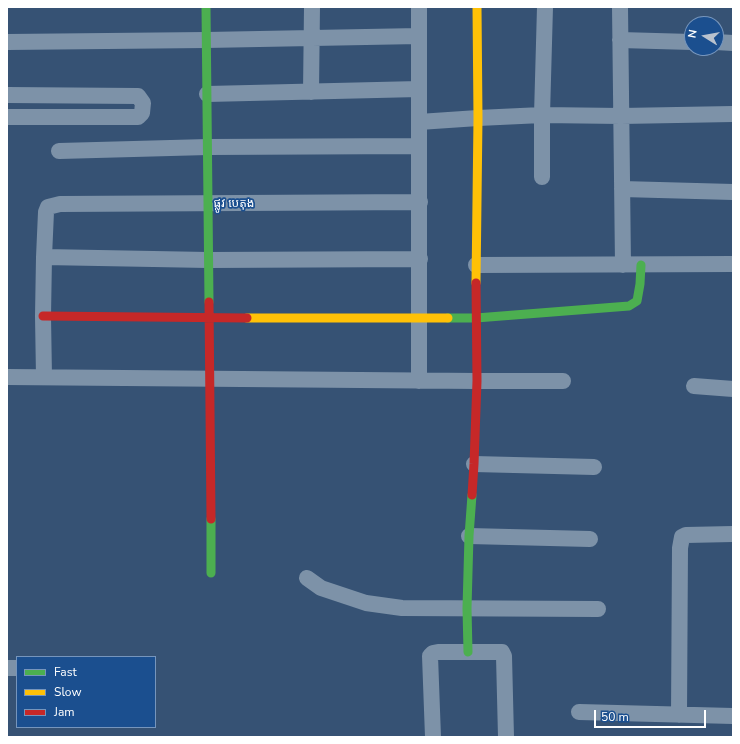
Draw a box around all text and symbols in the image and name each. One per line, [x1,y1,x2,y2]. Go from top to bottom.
north arrow [684,16,724,56]
text: N [685,28,701,39]
street label: ផ្លូវ បេតុង [214,197,254,211]
legend [16,656,156,728]
text: Fast [54,664,77,680]
text: Slow [54,684,82,700]
scale bar [596,702,708,728]
text: Jam [54,704,75,720]
text: 50 m [601,709,629,725]

